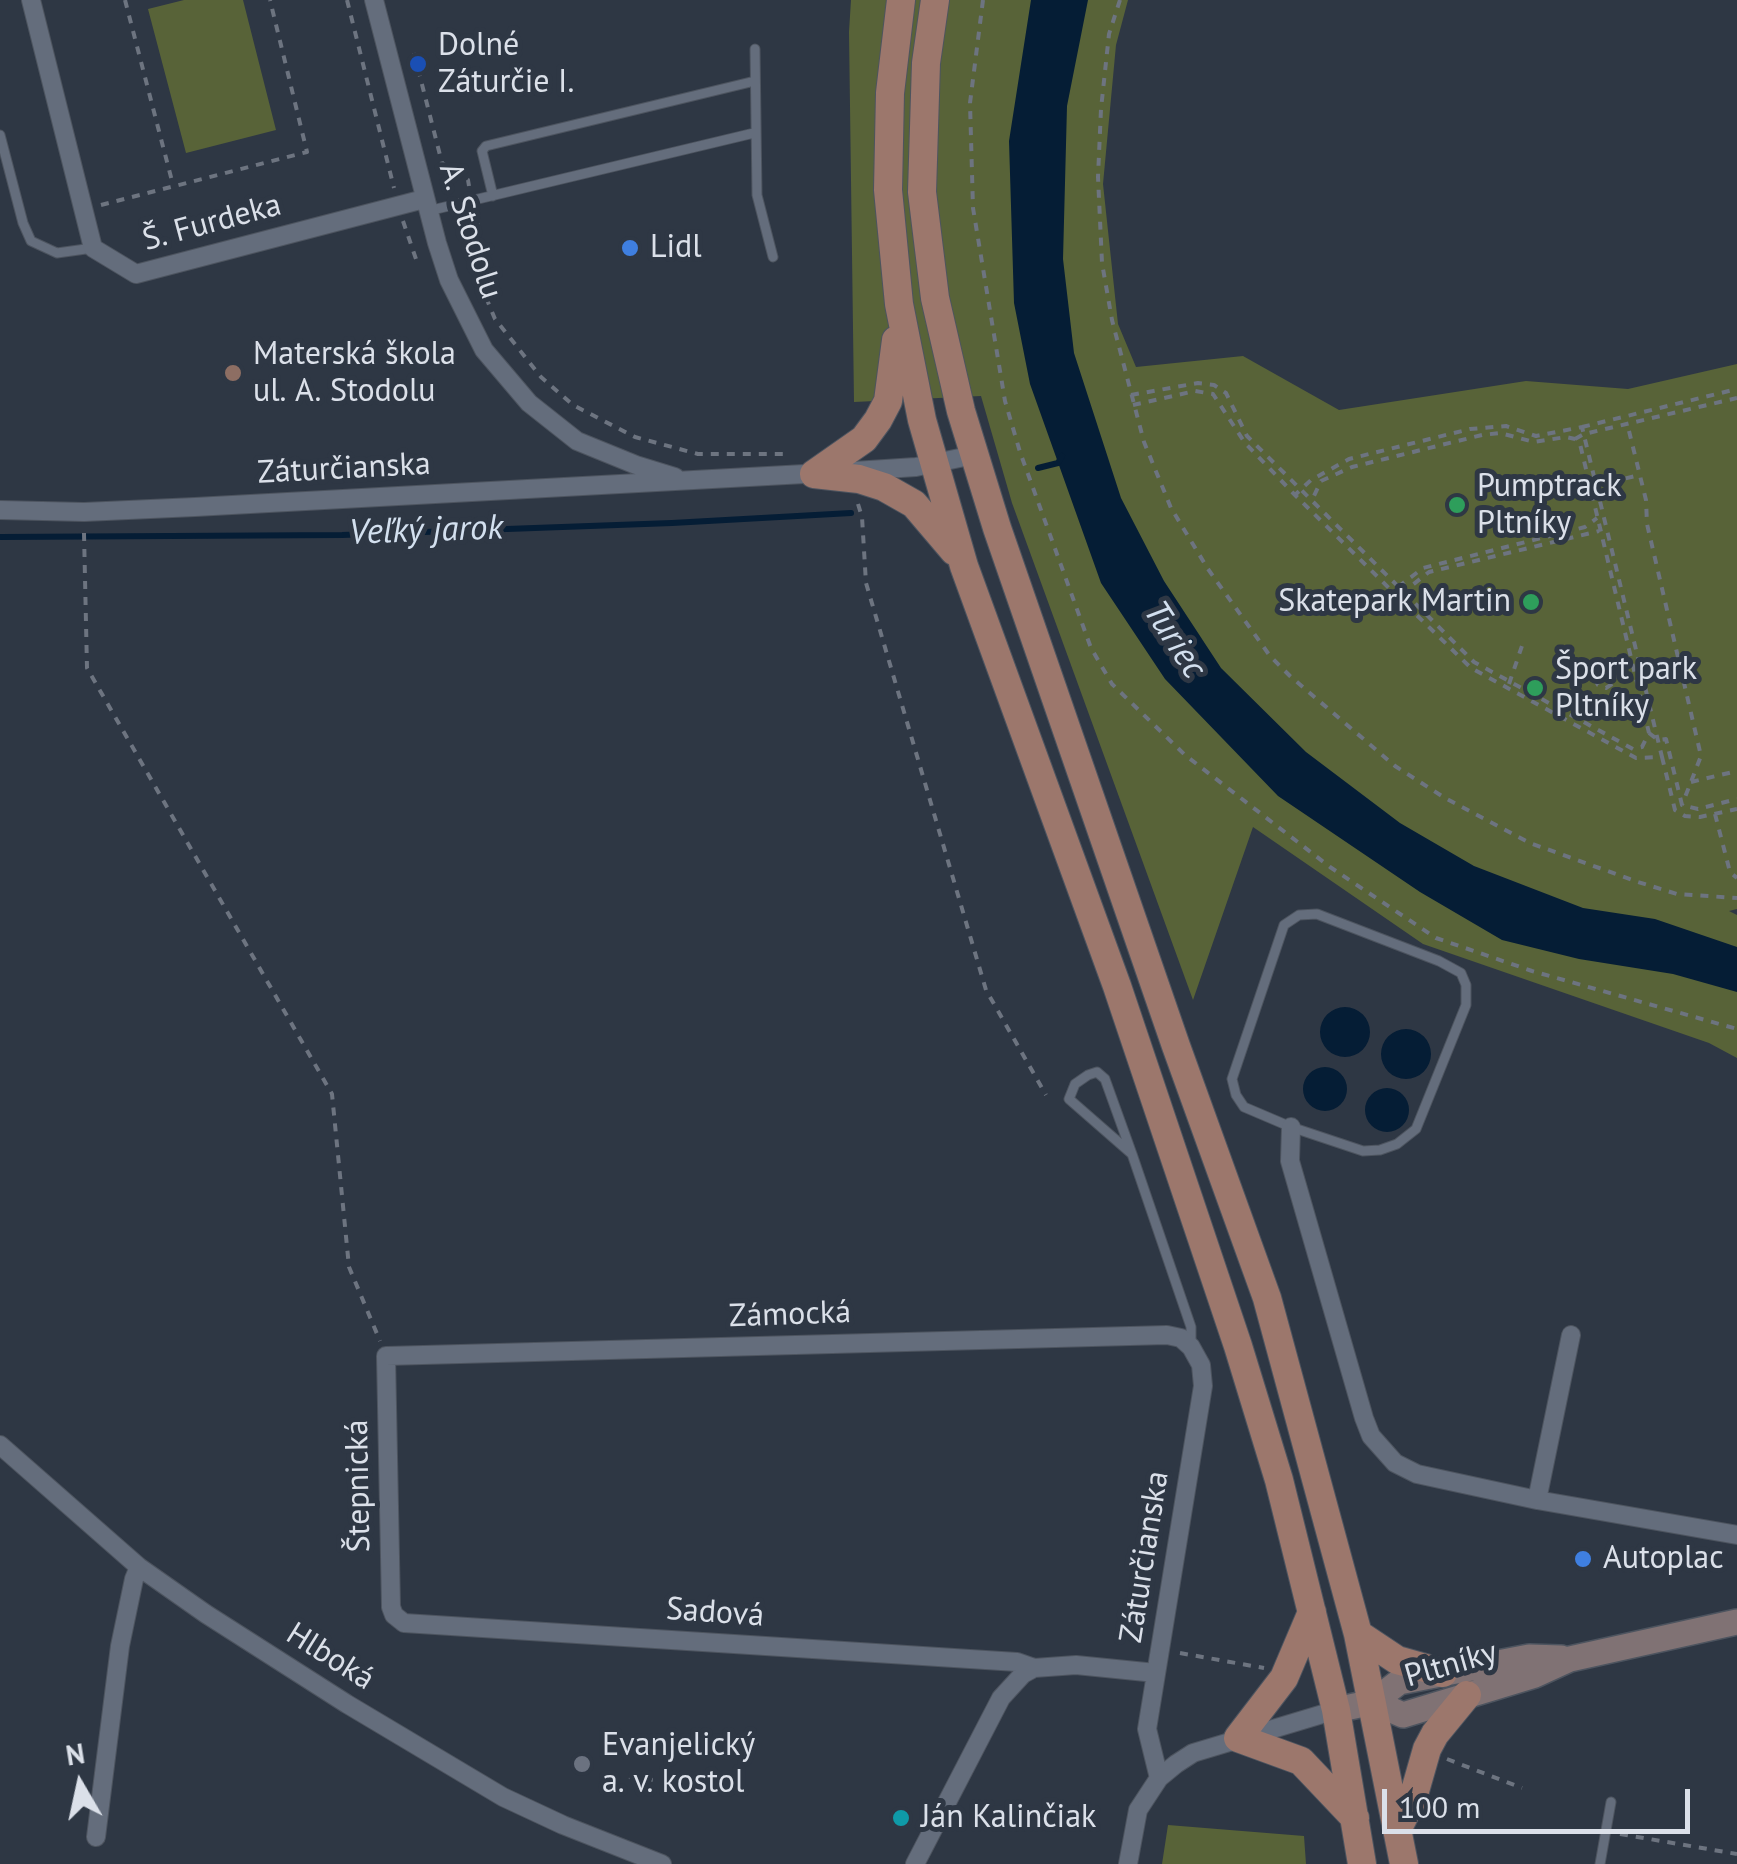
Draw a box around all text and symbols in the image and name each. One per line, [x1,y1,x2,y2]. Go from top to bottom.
place label: Dolné Záturčie I. [438,27,574,102]
marker: Dolné Záturčie I. [407,53,429,75]
street label: A. Stodolu [430,158,510,304]
street label: Š. Furdeka [139,186,285,260]
place label: Lidl [650,229,702,267]
marker: Lidl [619,237,641,259]
place label: Materská škola ul. A. Stodolu [253,336,456,411]
marker: Materská škola ul. A. Stodolu [222,362,244,384]
street label: Záturčianska [256,445,432,493]
place label: Pumptrack Pltníky [1477,468,1622,543]
marker: Pumptrack Pltníky [1446,494,1468,516]
water label: Veľký jarok [348,507,504,555]
place label: Skatepark Martin [1278,583,1511,621]
marker: Skatepark Martin [1520,591,1542,613]
water label: Turiec [1134,593,1214,687]
place label: Šport park Pltníky [1555,651,1697,726]
marker: Šport park Pltníky [1524,677,1546,699]
street label: Zámocká [728,1294,852,1336]
street label: Štepnická [339,1419,379,1553]
street label: Záturčianska [1112,1468,1178,1646]
place label: Autoplac [1603,1540,1724,1578]
marker: Autoplac [1572,1548,1594,1570]
street label: Sadová [665,1590,765,1636]
street label: Hlboká [279,1615,381,1699]
street label: Pltníky [1400,1634,1502,1696]
place label: Evanjelický a. v. kostol [602,1727,755,1802]
north arrow [30,1734,130,1834]
text: N [63,1734,87,1774]
marker: Evanjelický a. v. kostol [571,1753,593,1775]
scale bar [1387,1769,1694,1831]
text: 100 m [1399,1787,1480,1826]
place label: Ján Kalinčiak [921,1799,1096,1837]
marker: Ján Kalinčiak [890,1807,912,1829]

